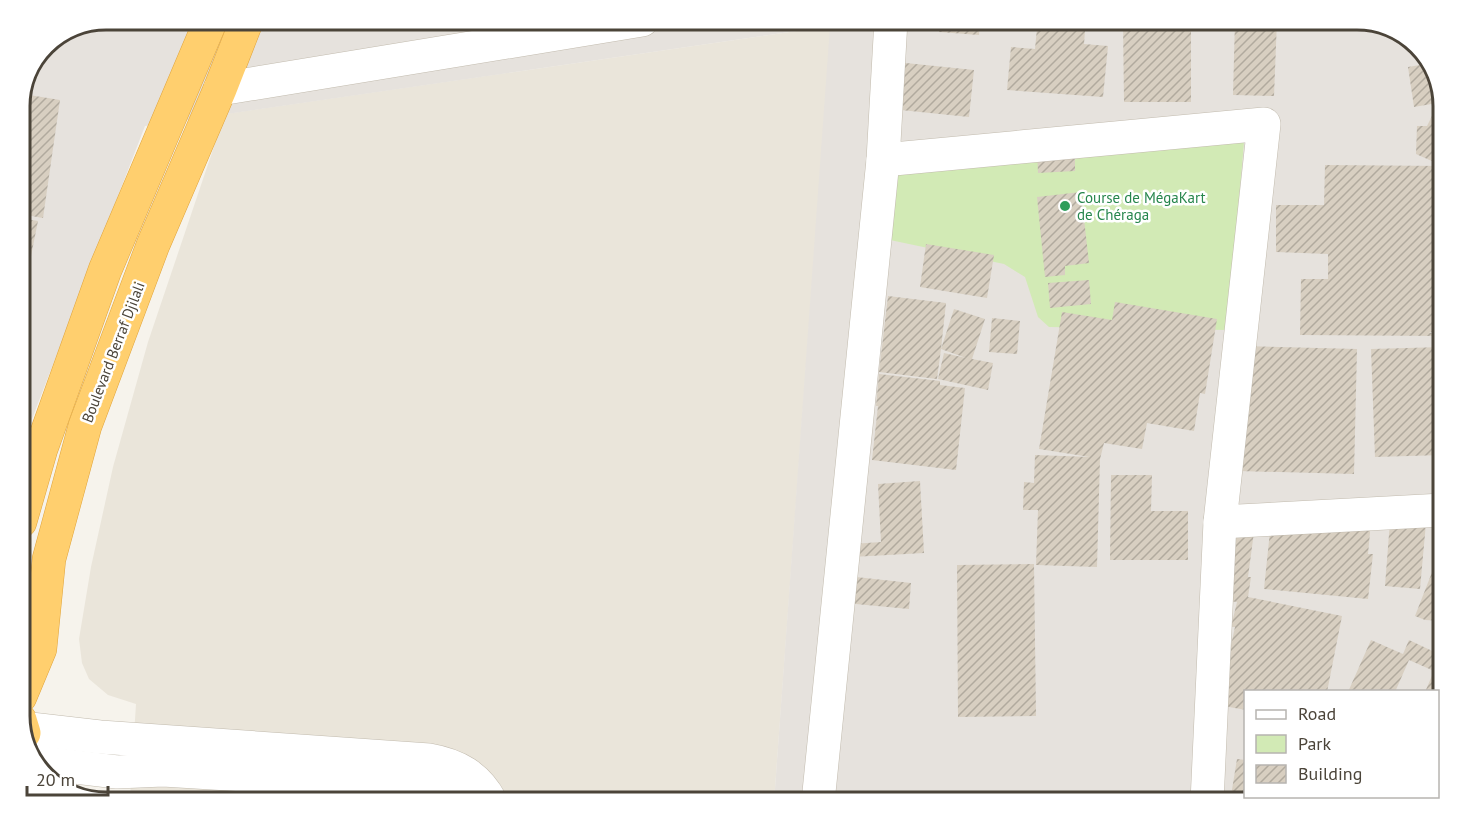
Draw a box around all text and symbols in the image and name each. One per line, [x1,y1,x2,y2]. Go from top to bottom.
place label: Course de MégaKart de Chéraga [1077,188,1206,224]
marker: Course de MégaKart de Chéraga [1058,199,1072,213]
street label: Boulevard Berraf Djilali [77,279,149,425]
legend [1244,690,1439,798]
text: Road [1298,702,1336,725]
text: Park [1298,732,1331,755]
scale bar [27,759,108,797]
text: Building [1298,762,1362,785]
text: 20 m [36,768,75,791]

